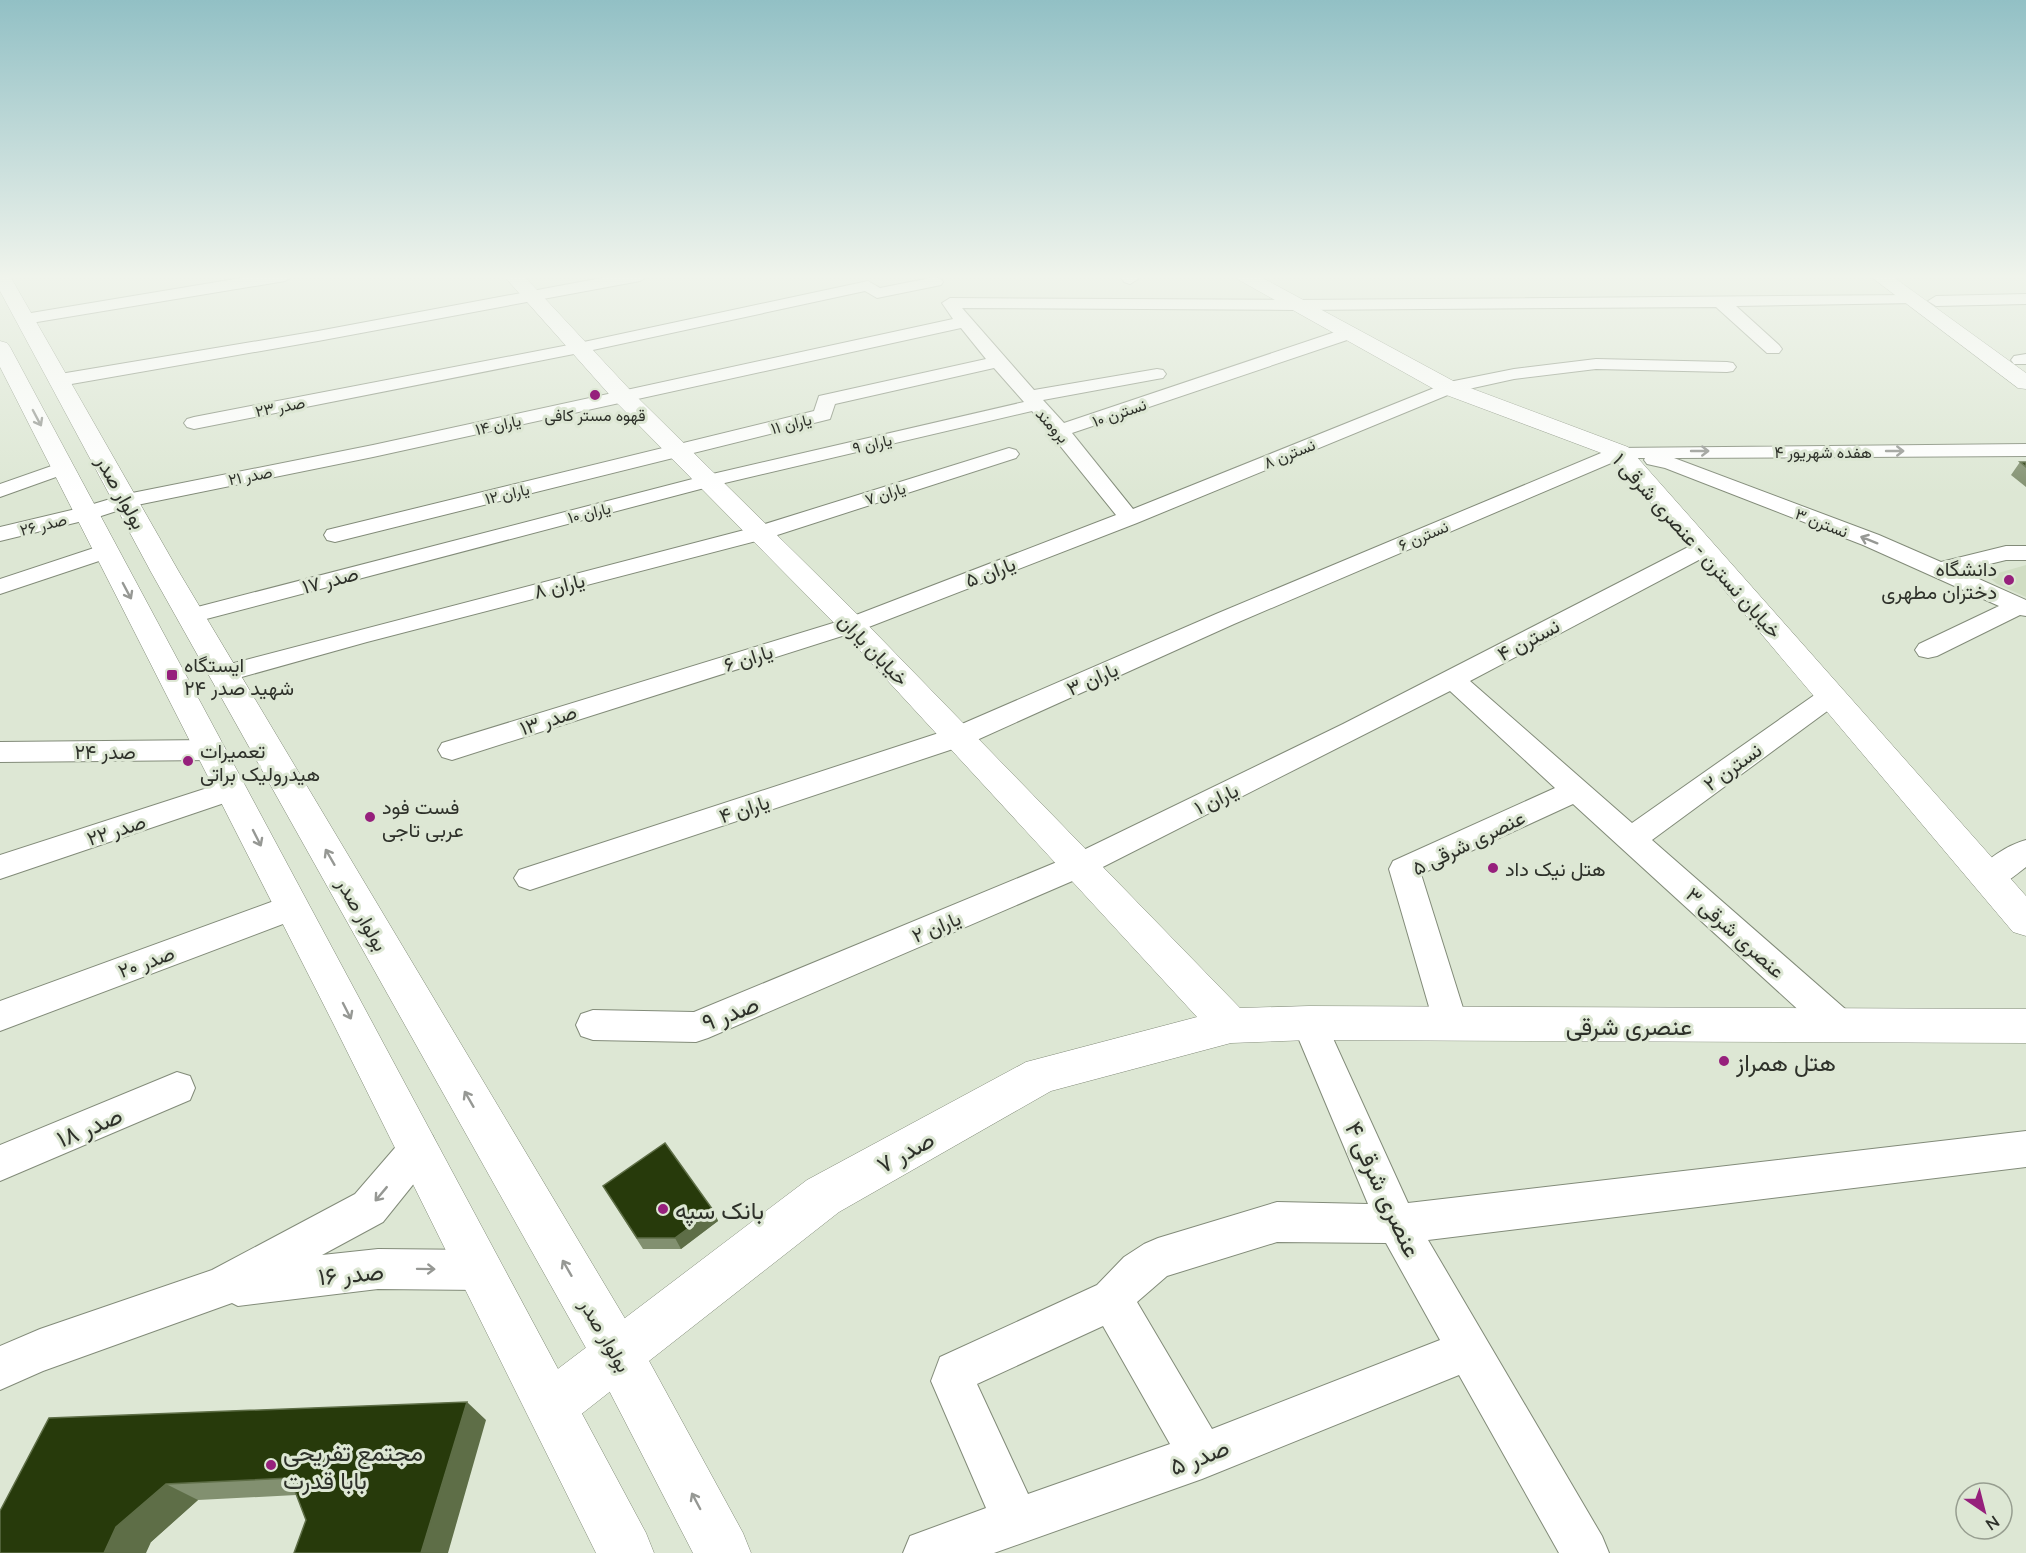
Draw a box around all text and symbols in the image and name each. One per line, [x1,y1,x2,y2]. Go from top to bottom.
marker: قهوه مستر کافی [588,388,602,402]
street label: صدر ۲۳ [253,392,307,422]
street label: نسترن ۱۰ [1090,394,1149,432]
street label: برومند [1031,404,1074,448]
place label: قهوه مستر کافی [545,405,645,426]
one-way arrow [31,409,43,426]
street label: یاران ۱۱ [769,409,814,439]
street label: یاران ۱۴ [474,410,523,440]
street label: یاران ۹ [850,429,894,459]
street label: نسترن ۸ [1260,434,1318,474]
street label: هفده شهریور ۴ [1774,442,1872,463]
one-way arrow [1689,445,1709,457]
one-way arrow [1884,445,1904,457]
street label: خیابان نسترن - عنصری شرقی ۱ [1607,448,1787,644]
street label: بولوار صدر [90,450,152,534]
street label: صدر ۲۱ [226,461,274,491]
street label: یاران ۷ [862,478,908,510]
street label: یاران ۱۲ [483,479,532,509]
street label: یاران ۱۰ [566,498,613,528]
street label: نسترن ۳ [1792,503,1851,543]
street label: صدر ۲۶ [18,509,69,541]
street label: نسترن ۶ [1395,516,1452,556]
one-way arrow [1860,534,1879,545]
street label: یاران ۵ [961,550,1019,593]
place label: دانشگاه دختران مطهری [1881,556,1997,605]
street label: صدر ۱۷ [299,560,361,600]
street label: یاران ۸ [531,567,588,605]
marker: دانشگاه دختران مطهری [2002,573,2016,587]
one-way arrow [122,581,133,599]
street label: خیابان یاران [832,608,914,691]
street label: نسترن ۴ [1493,613,1564,667]
street label: یاران ۶ [721,638,776,678]
place label: ایستگاه شهید صدر ۲۴ [184,652,294,701]
street label: یاران ۳ [1063,656,1122,702]
marker: ایستگاه شهید صدر ۲۴ [165,668,179,682]
street label: صدر ۱۳ [517,699,580,741]
street label: نسترن ۲ [1698,737,1767,797]
place label: تعمیرات هیدرولیک براتی [200,738,320,787]
street label: صدر ۲۴ [74,739,136,765]
marker: تعمیرات هیدرولیک براتی [181,754,195,768]
street label: یاران ۱ [1190,777,1243,821]
street label: یاران ۴ [716,789,773,829]
place label: فست فود عربی تاجی [382,794,464,843]
street label: عنصری شرقی ۵ [1408,804,1529,881]
street label: صدر ۲۲ [84,808,149,852]
marker: فست فود عربی تاجی [363,810,377,824]
one-way arrow [252,828,263,846]
one-way arrow [323,849,335,866]
place label: هتل نیک داد [1505,856,1606,881]
marker: هتل نیک داد [1486,861,1500,875]
street label: بولوار صدر [330,872,393,956]
street label: عنصری شرقی ۳ [1681,882,1790,984]
street label: یاران ۲ [908,905,965,949]
street label: صدر ۲۰ [115,940,178,984]
street label: صدر ۹ [697,988,763,1038]
one-way arrow [342,1001,354,1019]
street label: عنصری شرقی [1566,1011,1692,1042]
place label: هتل همراز [1735,1047,1836,1078]
marker: هتل همراز [1717,1054,1731,1068]
one-way arrow [463,1091,475,1108]
street label: صدر ۱۸ [52,1099,127,1155]
street label: عنصری شرقی ۴ [1338,1116,1428,1262]
street label: صدر ۷ [871,1123,940,1180]
one-way arrow [375,1185,388,1201]
place label: بانک سپه [675,1195,764,1227]
marker: بانک سپه [656,1202,670,1216]
street label: صدر ۱۶ [317,1256,385,1292]
one-way arrow [561,1260,573,1277]
one-way arrow [415,1263,435,1275]
street label: بولوار صدر [573,1293,636,1377]
street label: صدر ۵ [1165,1431,1234,1482]
place label: مجتمع تفریحی بابا قدرت [283,1437,423,1496]
marker: مجتمع تفریحی بابا قدرت [264,1458,278,1472]
north arrow [1954,1481,2014,1541]
one-way arrow [690,1493,701,1511]
text: N [1982,1512,2003,1535]

